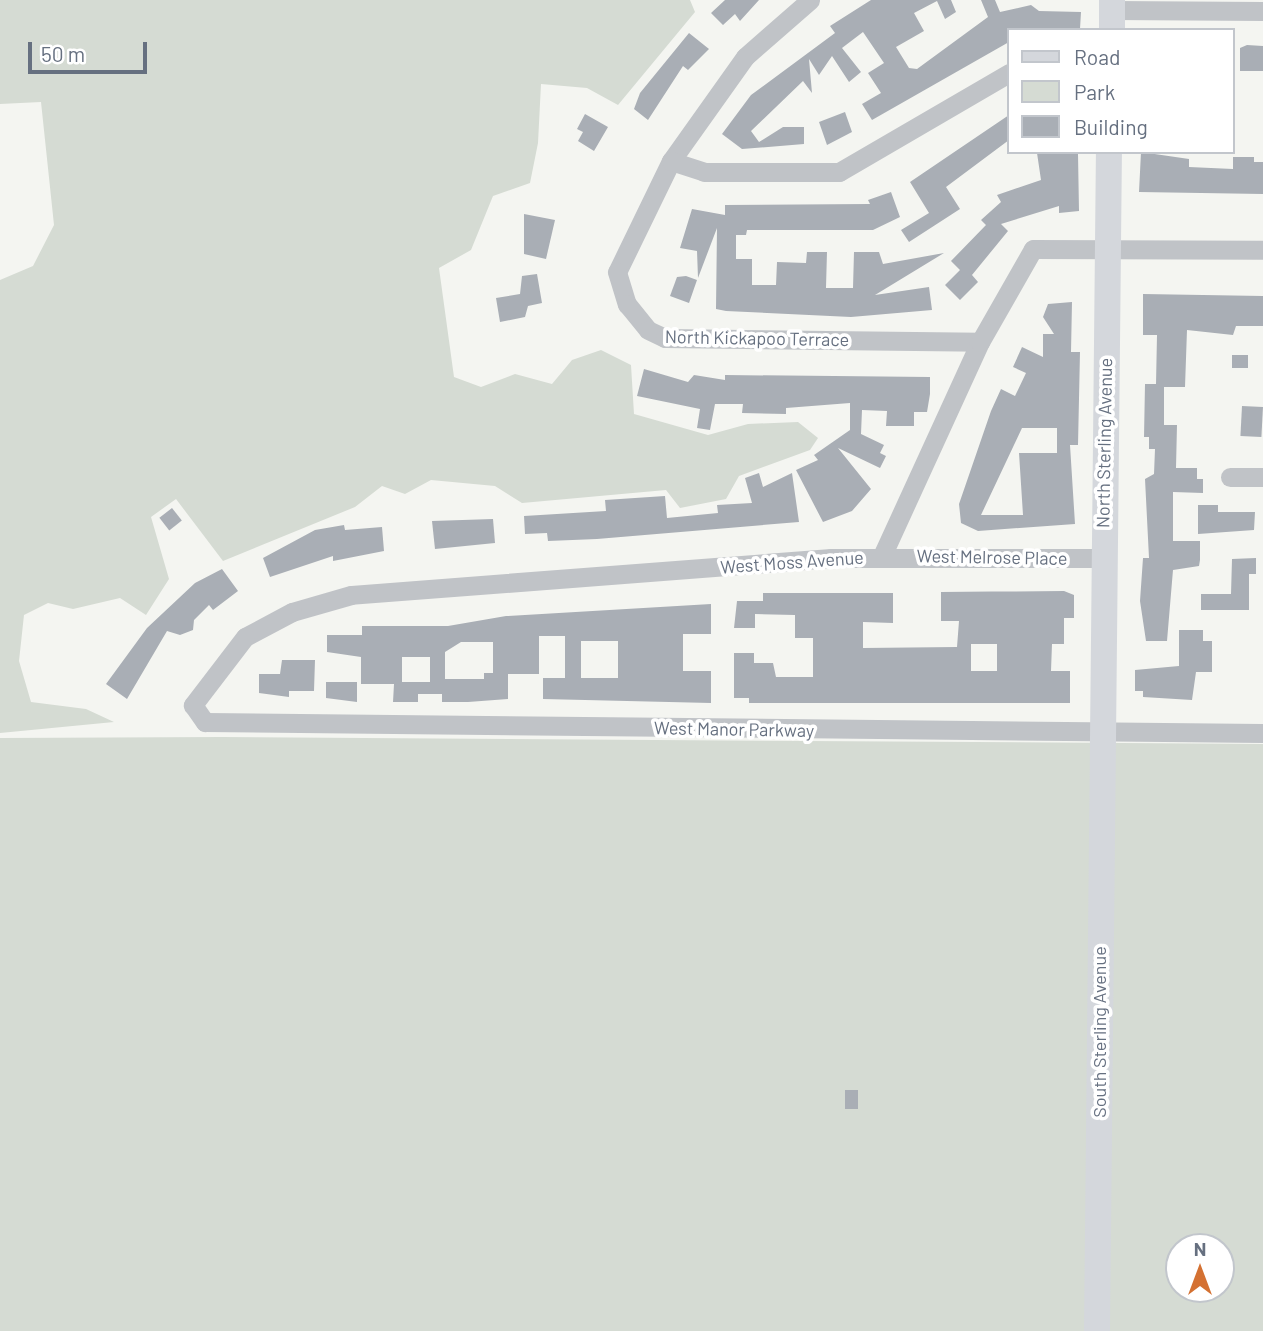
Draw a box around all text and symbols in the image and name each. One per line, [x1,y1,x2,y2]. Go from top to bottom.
scale bar [32,28,150,72]
legend [1007,28,1235,154]
text: 50 m [41,41,85,66]
text: Road [1074,44,1120,69]
text: Park [1074,79,1115,104]
text: Building [1074,114,1148,139]
street label: North Kickapoo Terrace [665,326,849,350]
street label: North Sterling Avenue [1092,358,1116,528]
street label: West Melrose Place [916,545,1068,569]
street label: West Moss Avenue [720,546,864,578]
street label: West Manor Parkway [654,717,814,741]
street label: South Sterling Avenue [1088,946,1110,1118]
north arrow [1165,1233,1235,1303]
text: N [1194,1237,1206,1260]

